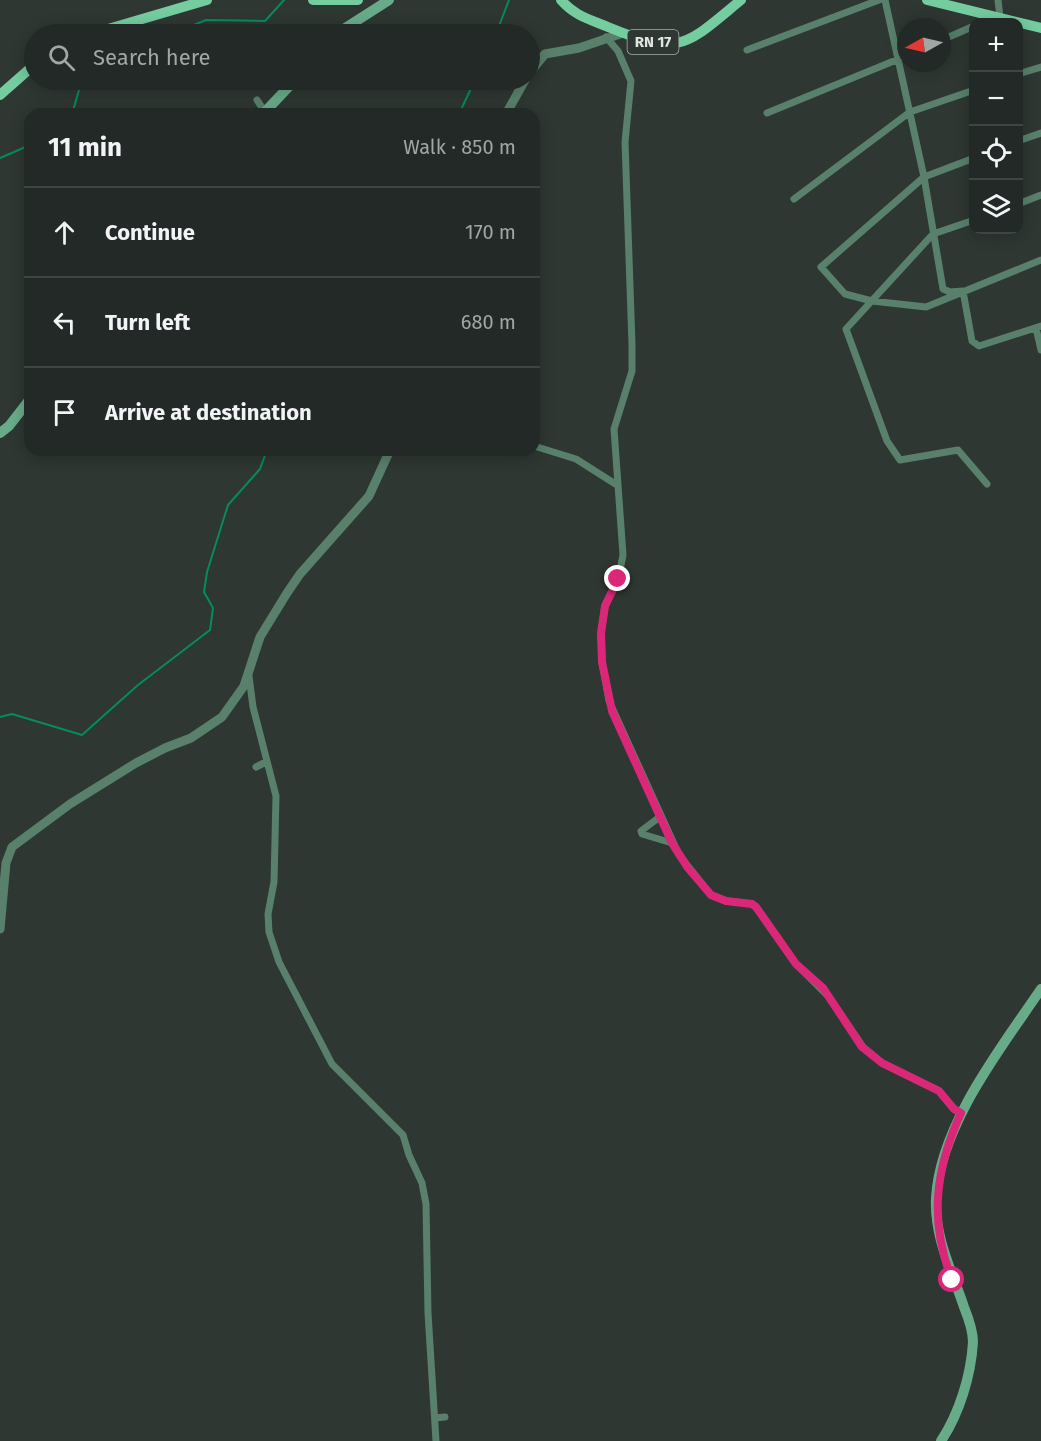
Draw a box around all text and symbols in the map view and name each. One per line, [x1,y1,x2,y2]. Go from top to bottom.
north arrow [897,18,951,72]
map controls [969,18,1023,234]
button: + [969,18,1023,72]
search box [24,24,540,90]
road number: RN 17 [628,30,678,54]
icon: search [45,41,78,74]
text: Search here [93,44,211,71]
button: − [969,72,1023,126]
button: locate [969,126,1023,180]
text: 11 min [48,132,122,163]
text: Walk · 850 m [403,135,516,159]
button: layers [969,180,1023,234]
icon: ahead [48,216,81,249]
text: Continue [105,219,195,246]
text: 170 m [465,220,516,244]
icon: left [48,306,81,339]
text: Turn left [105,309,190,336]
text: 680 m [461,310,516,334]
icon: arrive [48,396,81,429]
text: Arrive at destination [105,399,312,426]
route end [604,565,630,591]
route start [938,1266,964,1292]

